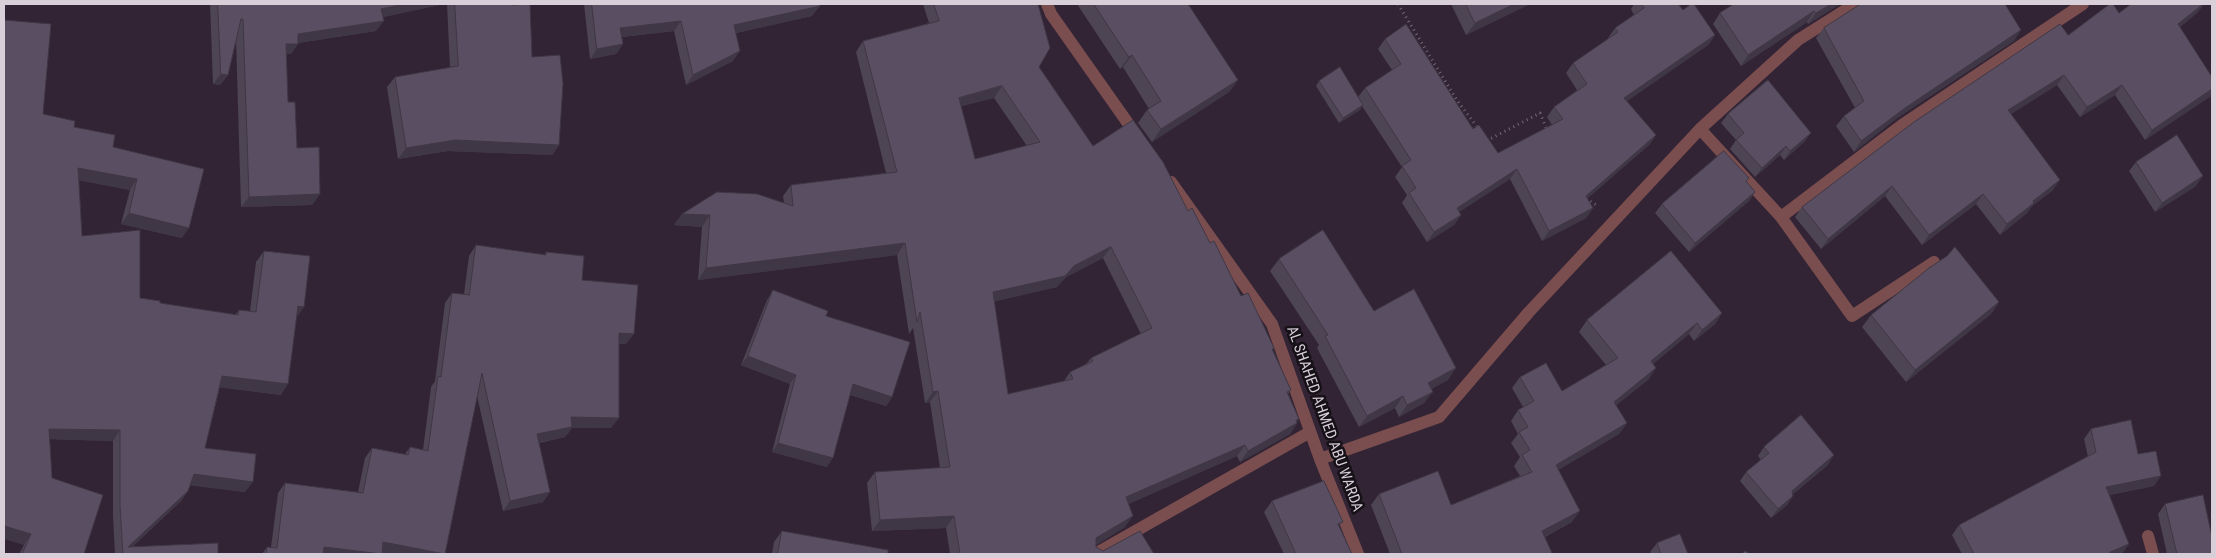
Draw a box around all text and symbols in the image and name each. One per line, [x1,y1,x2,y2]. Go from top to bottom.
street label: AL SHAHED AHMED ABU WARDA [1282,324,1366,514]

